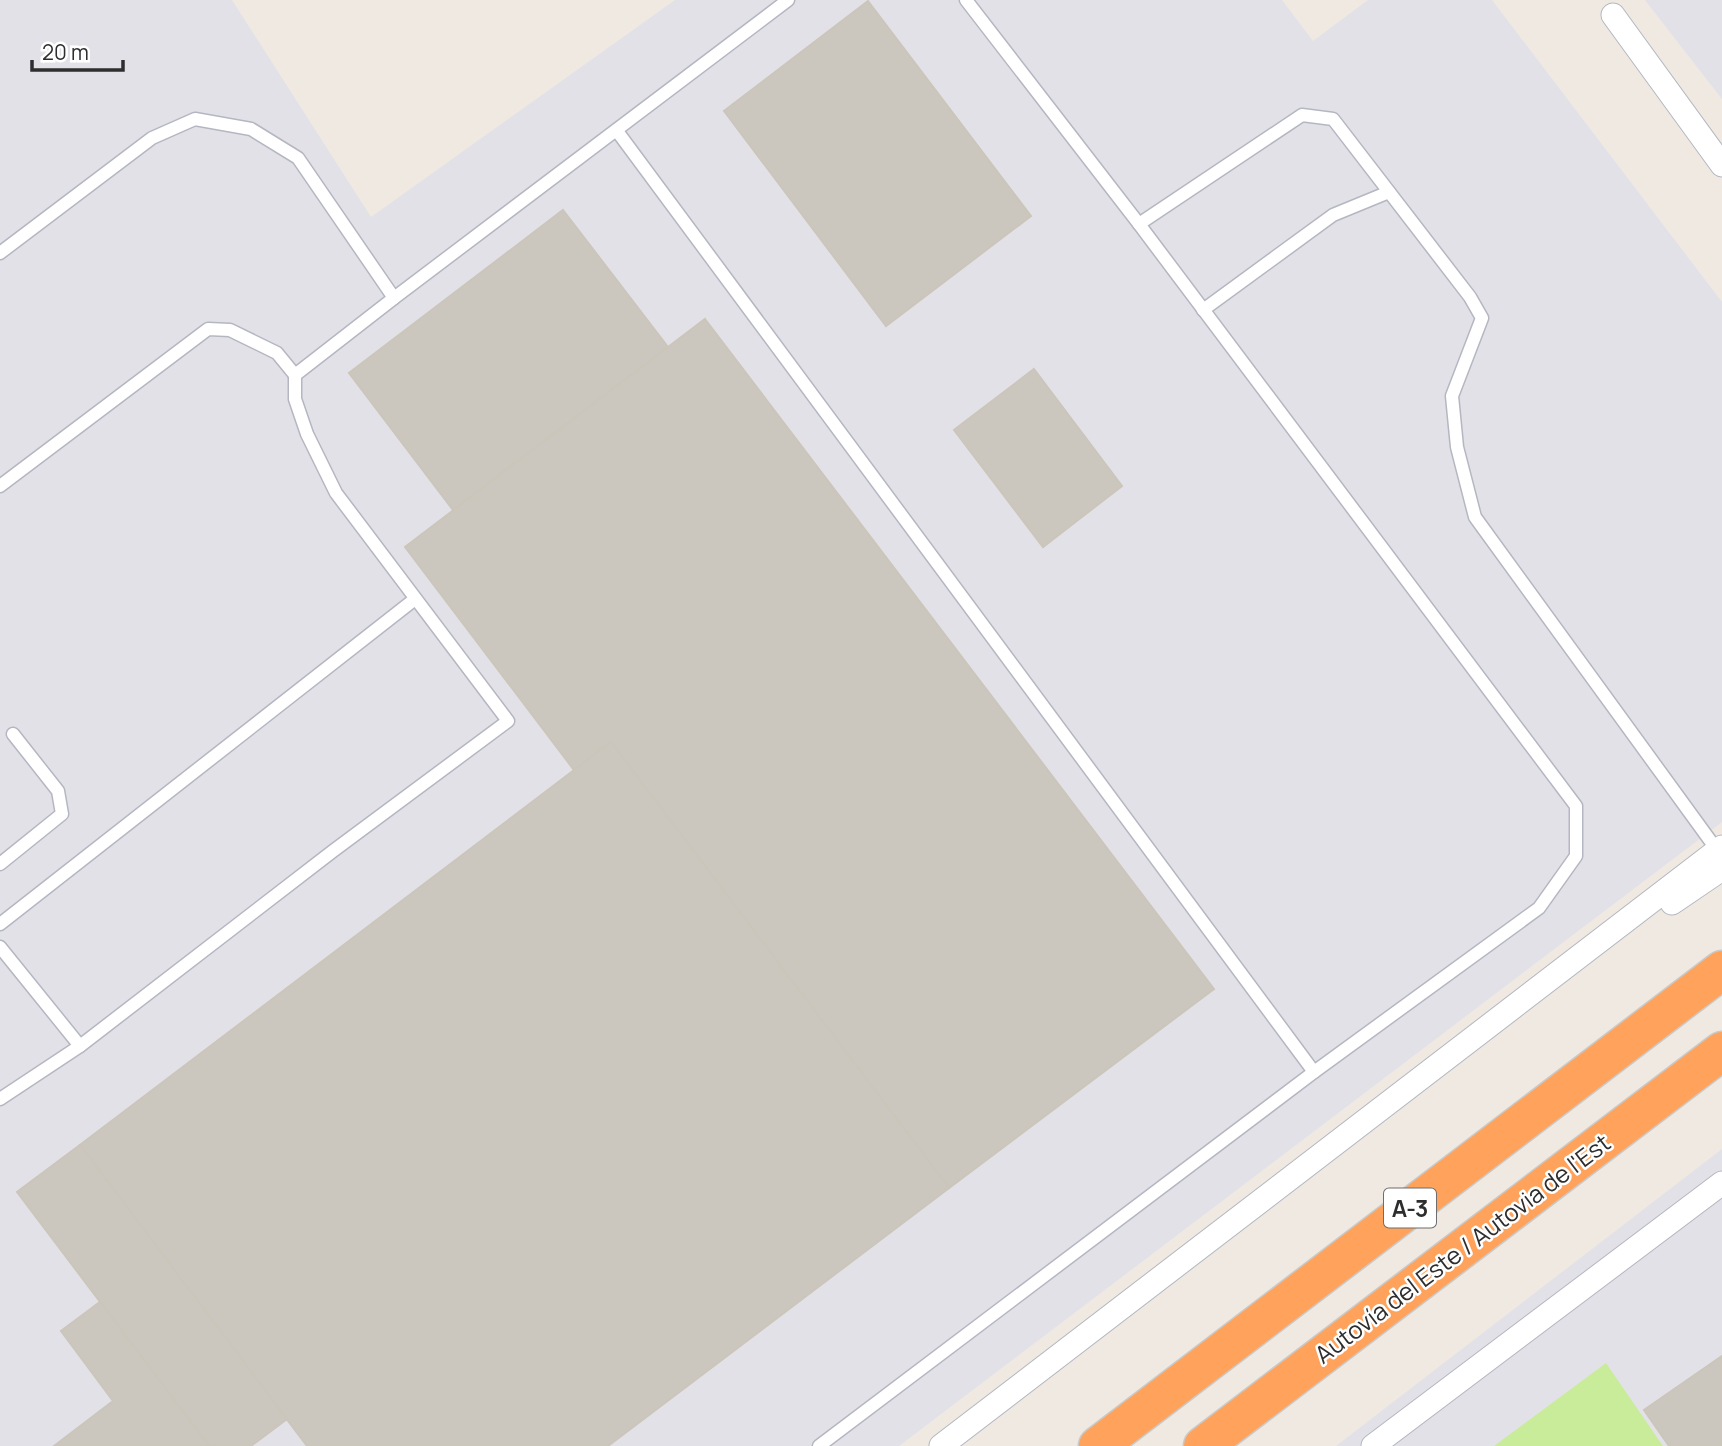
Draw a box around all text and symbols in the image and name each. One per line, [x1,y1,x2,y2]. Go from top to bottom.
scale bar [32,28,122,72]
text: 20 m [42,38,89,66]
street label: Autovía del Este / Autovia de l'Est [1307,1126,1617,1370]
road number: A-3 [1384,1189,1436,1228]

